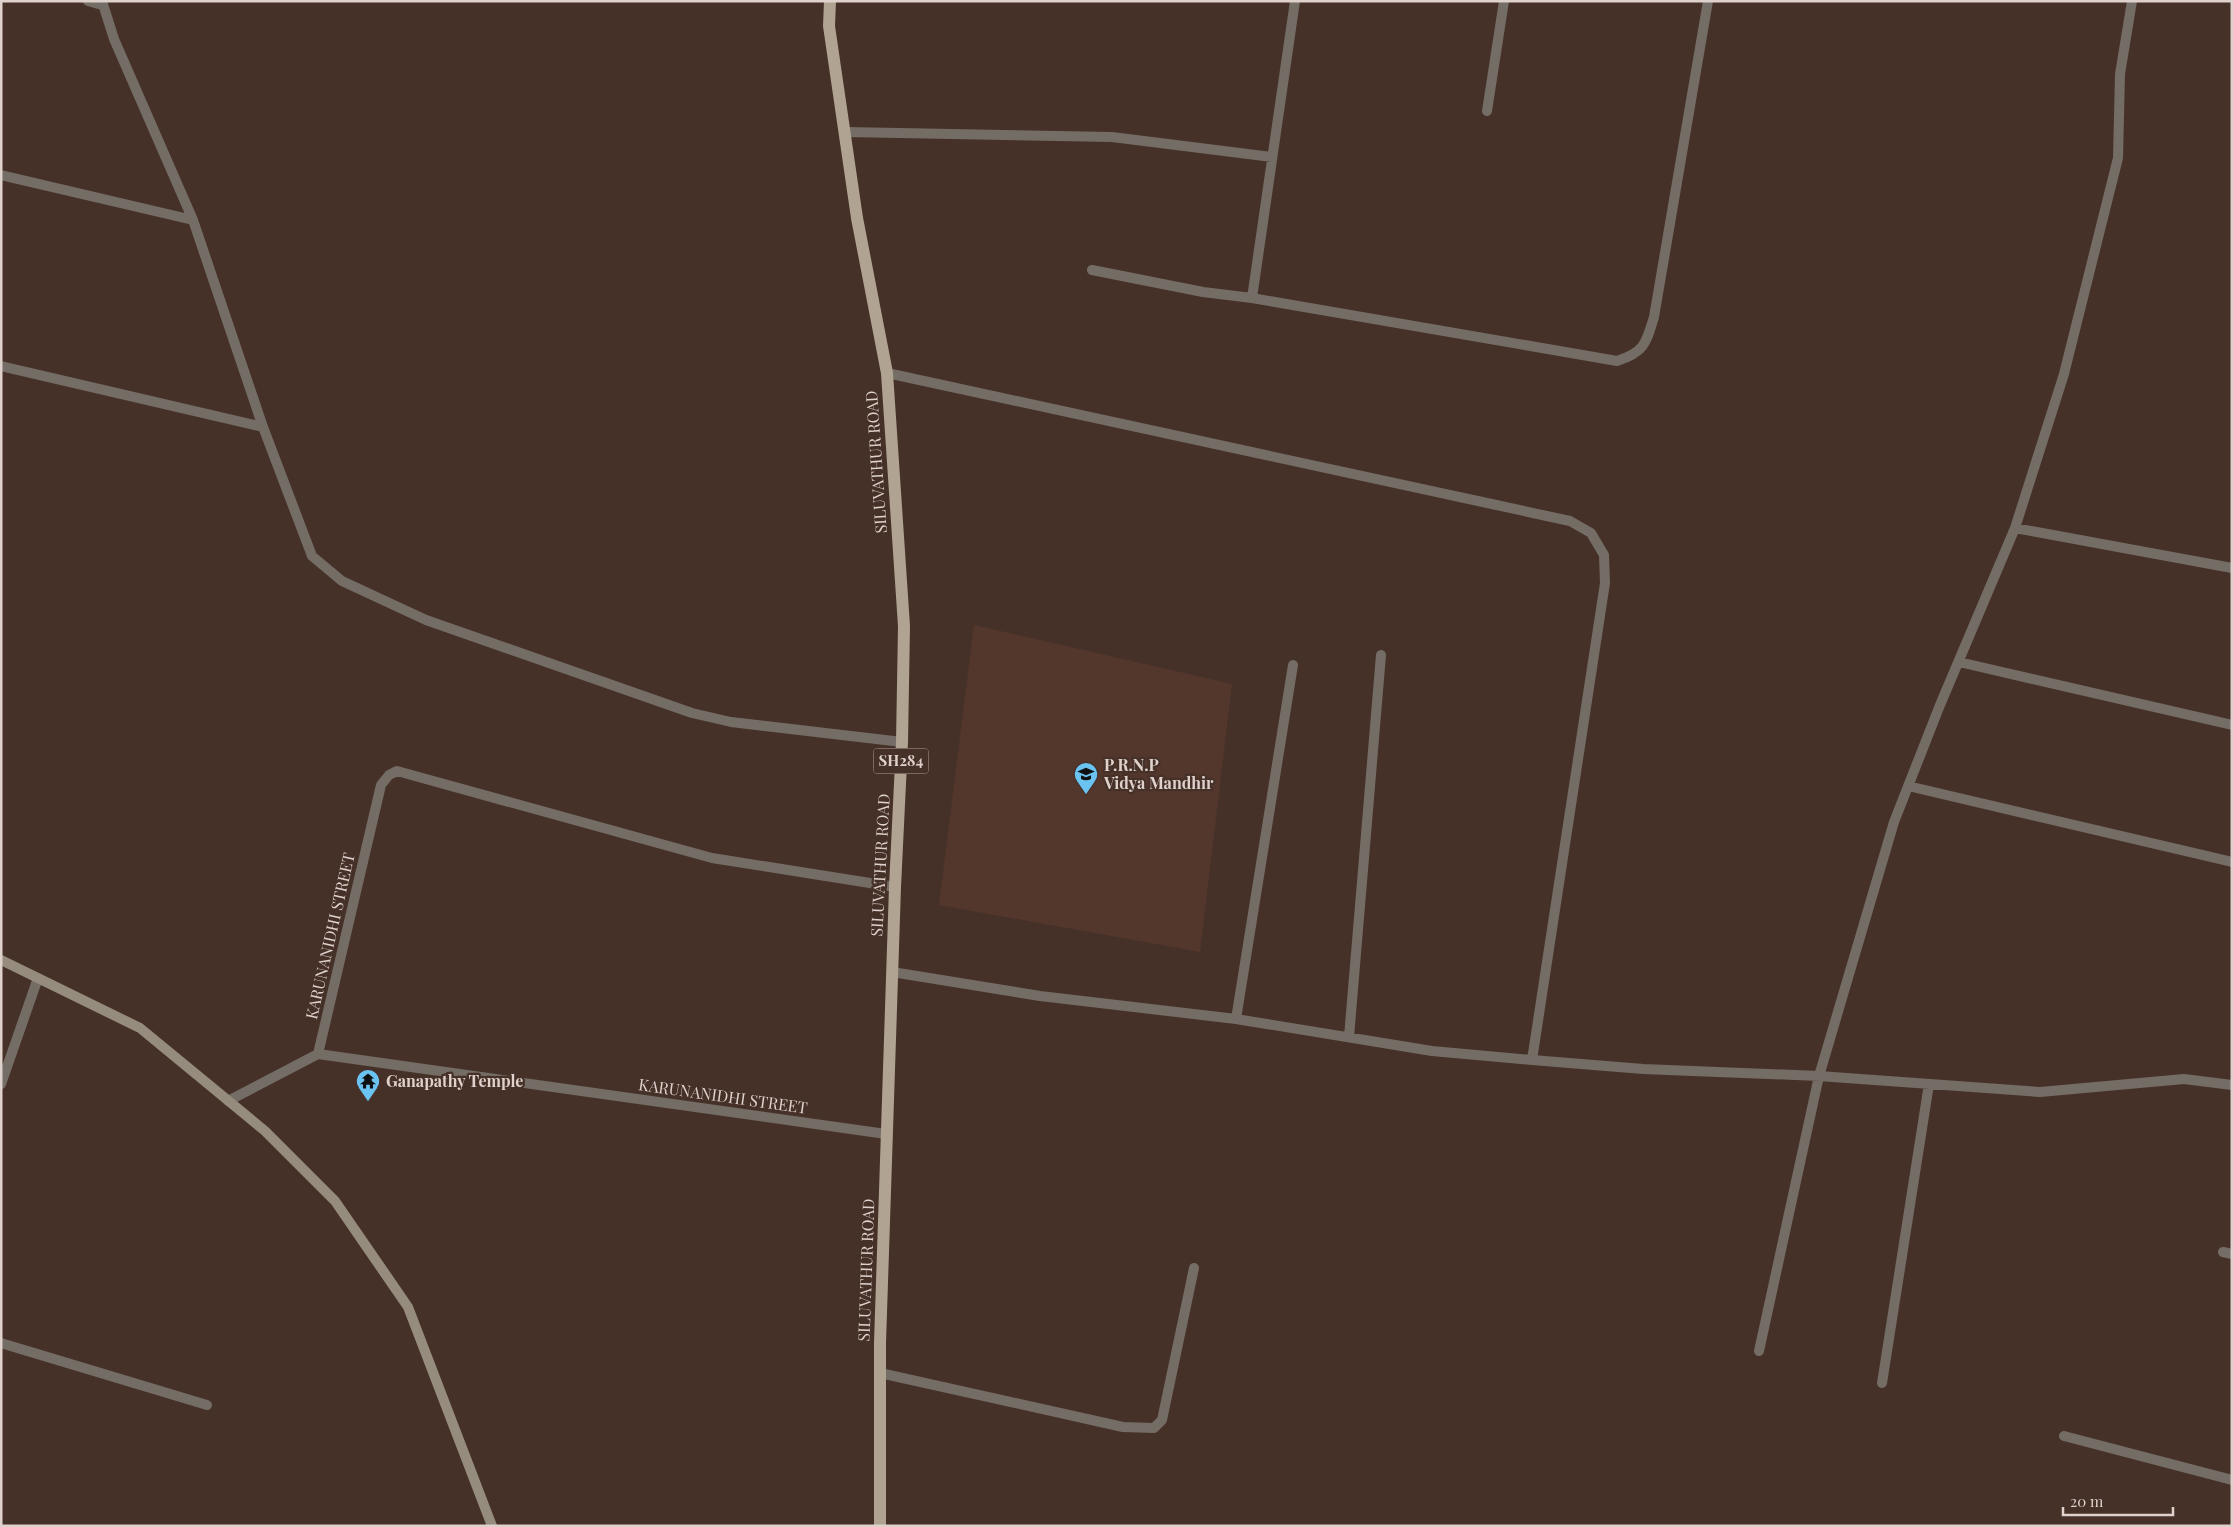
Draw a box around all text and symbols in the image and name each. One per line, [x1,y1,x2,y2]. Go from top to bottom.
street label: SILUVATHUR ROAD [860,390,891,534]
road number: SH284 [874,748,928,774]
place label: P.R.N.P Vidya Mandhir [1103,754,1214,793]
school or university icon: P.R.N.P Vidya Mandhir [1073,761,1099,795]
street label: SILUVATHUR ROAD [865,793,894,937]
street label: KARUNANIDHI STREET [300,850,359,1021]
temple icon: Ganapathy Temple [355,1068,381,1102]
place label: Ganapathy Temple [386,1070,523,1091]
street label: KARUNANIDHI STREET [637,1073,809,1118]
street label: SILUVATHUR ROAD [853,1198,878,1342]
scale bar [2063,1484,2173,1516]
text: 20 m [2070,1491,2104,1511]

